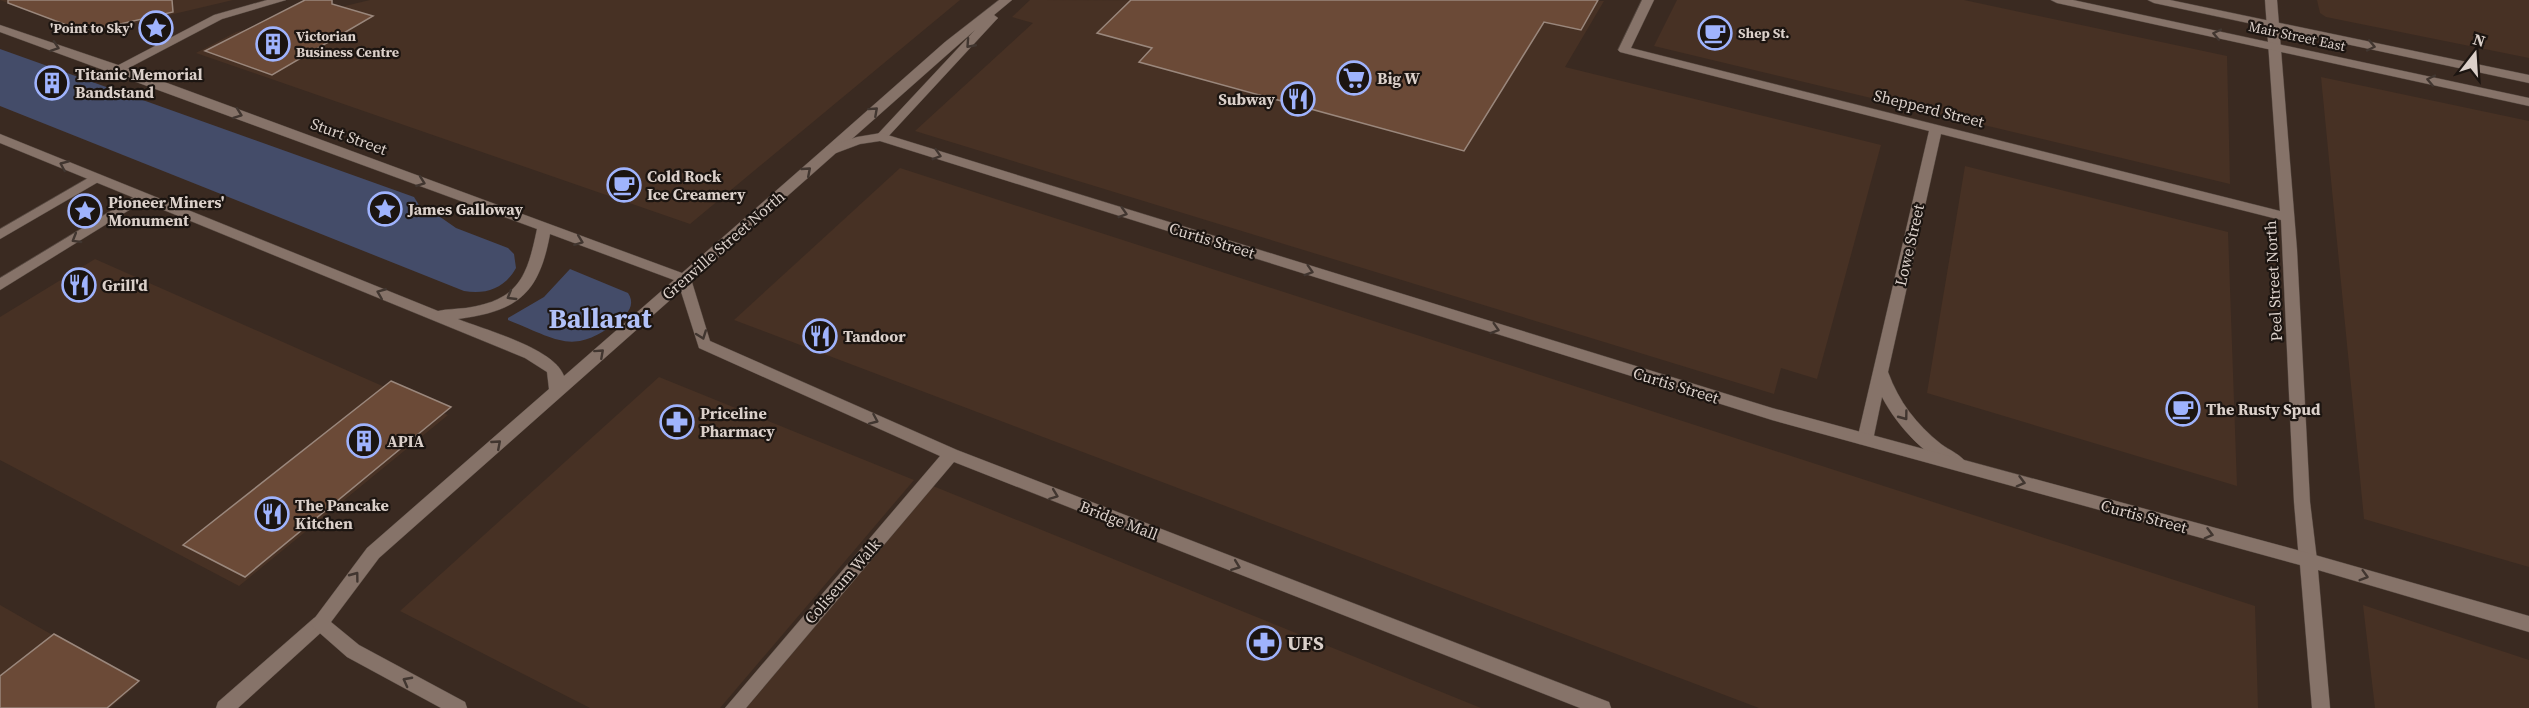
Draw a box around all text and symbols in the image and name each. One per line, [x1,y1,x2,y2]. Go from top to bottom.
place icon: 'Point to Sky' [138,10,174,46]
cafe icon: Shep St. [1697,15,1733,51]
street label: Mair Street East [2247,16,2348,56]
place label: 'Point to Sky' [50,18,133,38]
place label: Shep St. [1738,23,1790,43]
north arrow [2445,24,2505,84]
building icon: Victorian Business Centre [255,26,291,62]
place label: Victorian Business Centre [296,26,399,62]
text: N [2471,27,2489,52]
one-way arrow [2212,28,2222,41]
one-way arrow [966,37,977,48]
one-way arrow [2366,39,2376,52]
one-way arrow [49,40,60,53]
supermarket icon: Big W [1336,60,1372,96]
place label: Titanic Memorial Bandstand [75,63,203,103]
building icon: Titanic Memorial Bandstand [34,65,70,101]
place label: Big W [1377,67,1420,89]
one-way arrow [2426,75,2436,88]
restaurant icon: Subway [1280,81,1316,117]
street label: Shepperd Street [1871,84,1987,133]
place label: Subway [1218,88,1275,110]
one-way arrow [233,107,243,120]
one-way arrow [867,107,878,118]
street label: Sturt Street [308,112,391,160]
one-way arrow [931,148,942,160]
one-way arrow [59,160,70,172]
place label: Cold Rock Ice Creamery [647,165,746,205]
cafe icon: Cold Rock Ice Creamery [606,167,642,203]
one-way arrow [800,167,811,178]
one-way arrow [415,175,426,188]
street label: Grenville Street North [657,185,790,305]
place label: Pioneer Miners' Monument [108,191,225,231]
place icon: James Galloway [367,191,403,227]
place icon: Pioneer Miners' Monument [67,193,103,229]
place label: James Galloway [407,198,524,220]
street label: Lowe Street [1889,201,1929,288]
one-way arrow [1117,206,1128,218]
street label: Curtis Street [1167,217,1258,264]
street label: Peel Street North [2259,220,2287,342]
one-way arrow [72,232,82,244]
one-way arrow [573,234,584,246]
one-way arrow [1303,264,1314,276]
restaurant icon: Grill'd [61,267,97,303]
place label: Grill'd [102,274,148,296]
one-way arrow [376,288,387,300]
one-way arrow [507,288,517,300]
district label: Ballarat [549,299,652,337]
restaurant icon: Tandoor [802,318,838,354]
one-way arrow [1489,322,1500,334]
place label: Tandoor [843,325,906,347]
one-way arrow [695,329,708,339]
one-way arrow [594,349,604,360]
street label: Curtis Street [1631,362,1722,409]
cafe icon: The Rusty Spud [2165,391,2201,427]
place label: The Rusty Spud [2206,398,2321,420]
place label: Priceline Pharmacy [700,402,775,442]
pharmacy icon: Priceline Pharmacy [659,404,695,440]
one-way arrow [1897,409,1908,420]
one-way arrow [868,413,879,425]
building icon: APIA [346,423,382,459]
place label: APIA [387,430,425,452]
one-way arrow [490,440,501,451]
one-way arrow [2015,475,2025,487]
one-way arrow [1048,487,1059,500]
place label: The Pancake Kitchen [295,494,389,534]
street label: Curtis Street [2098,494,2190,538]
street label: Bridge Mall [1077,495,1162,545]
restaurant icon: The Pancake Kitchen [254,496,290,532]
one-way arrow [2203,526,2213,539]
street label: Coliseum Walk [799,533,885,628]
one-way arrow [1230,559,1241,571]
one-way arrow [2358,569,2369,581]
one-way arrow [348,572,359,583]
pharmacy icon: UFS [1246,625,1282,661]
place label: UFS [1287,629,1324,657]
one-way arrow [402,677,413,688]

